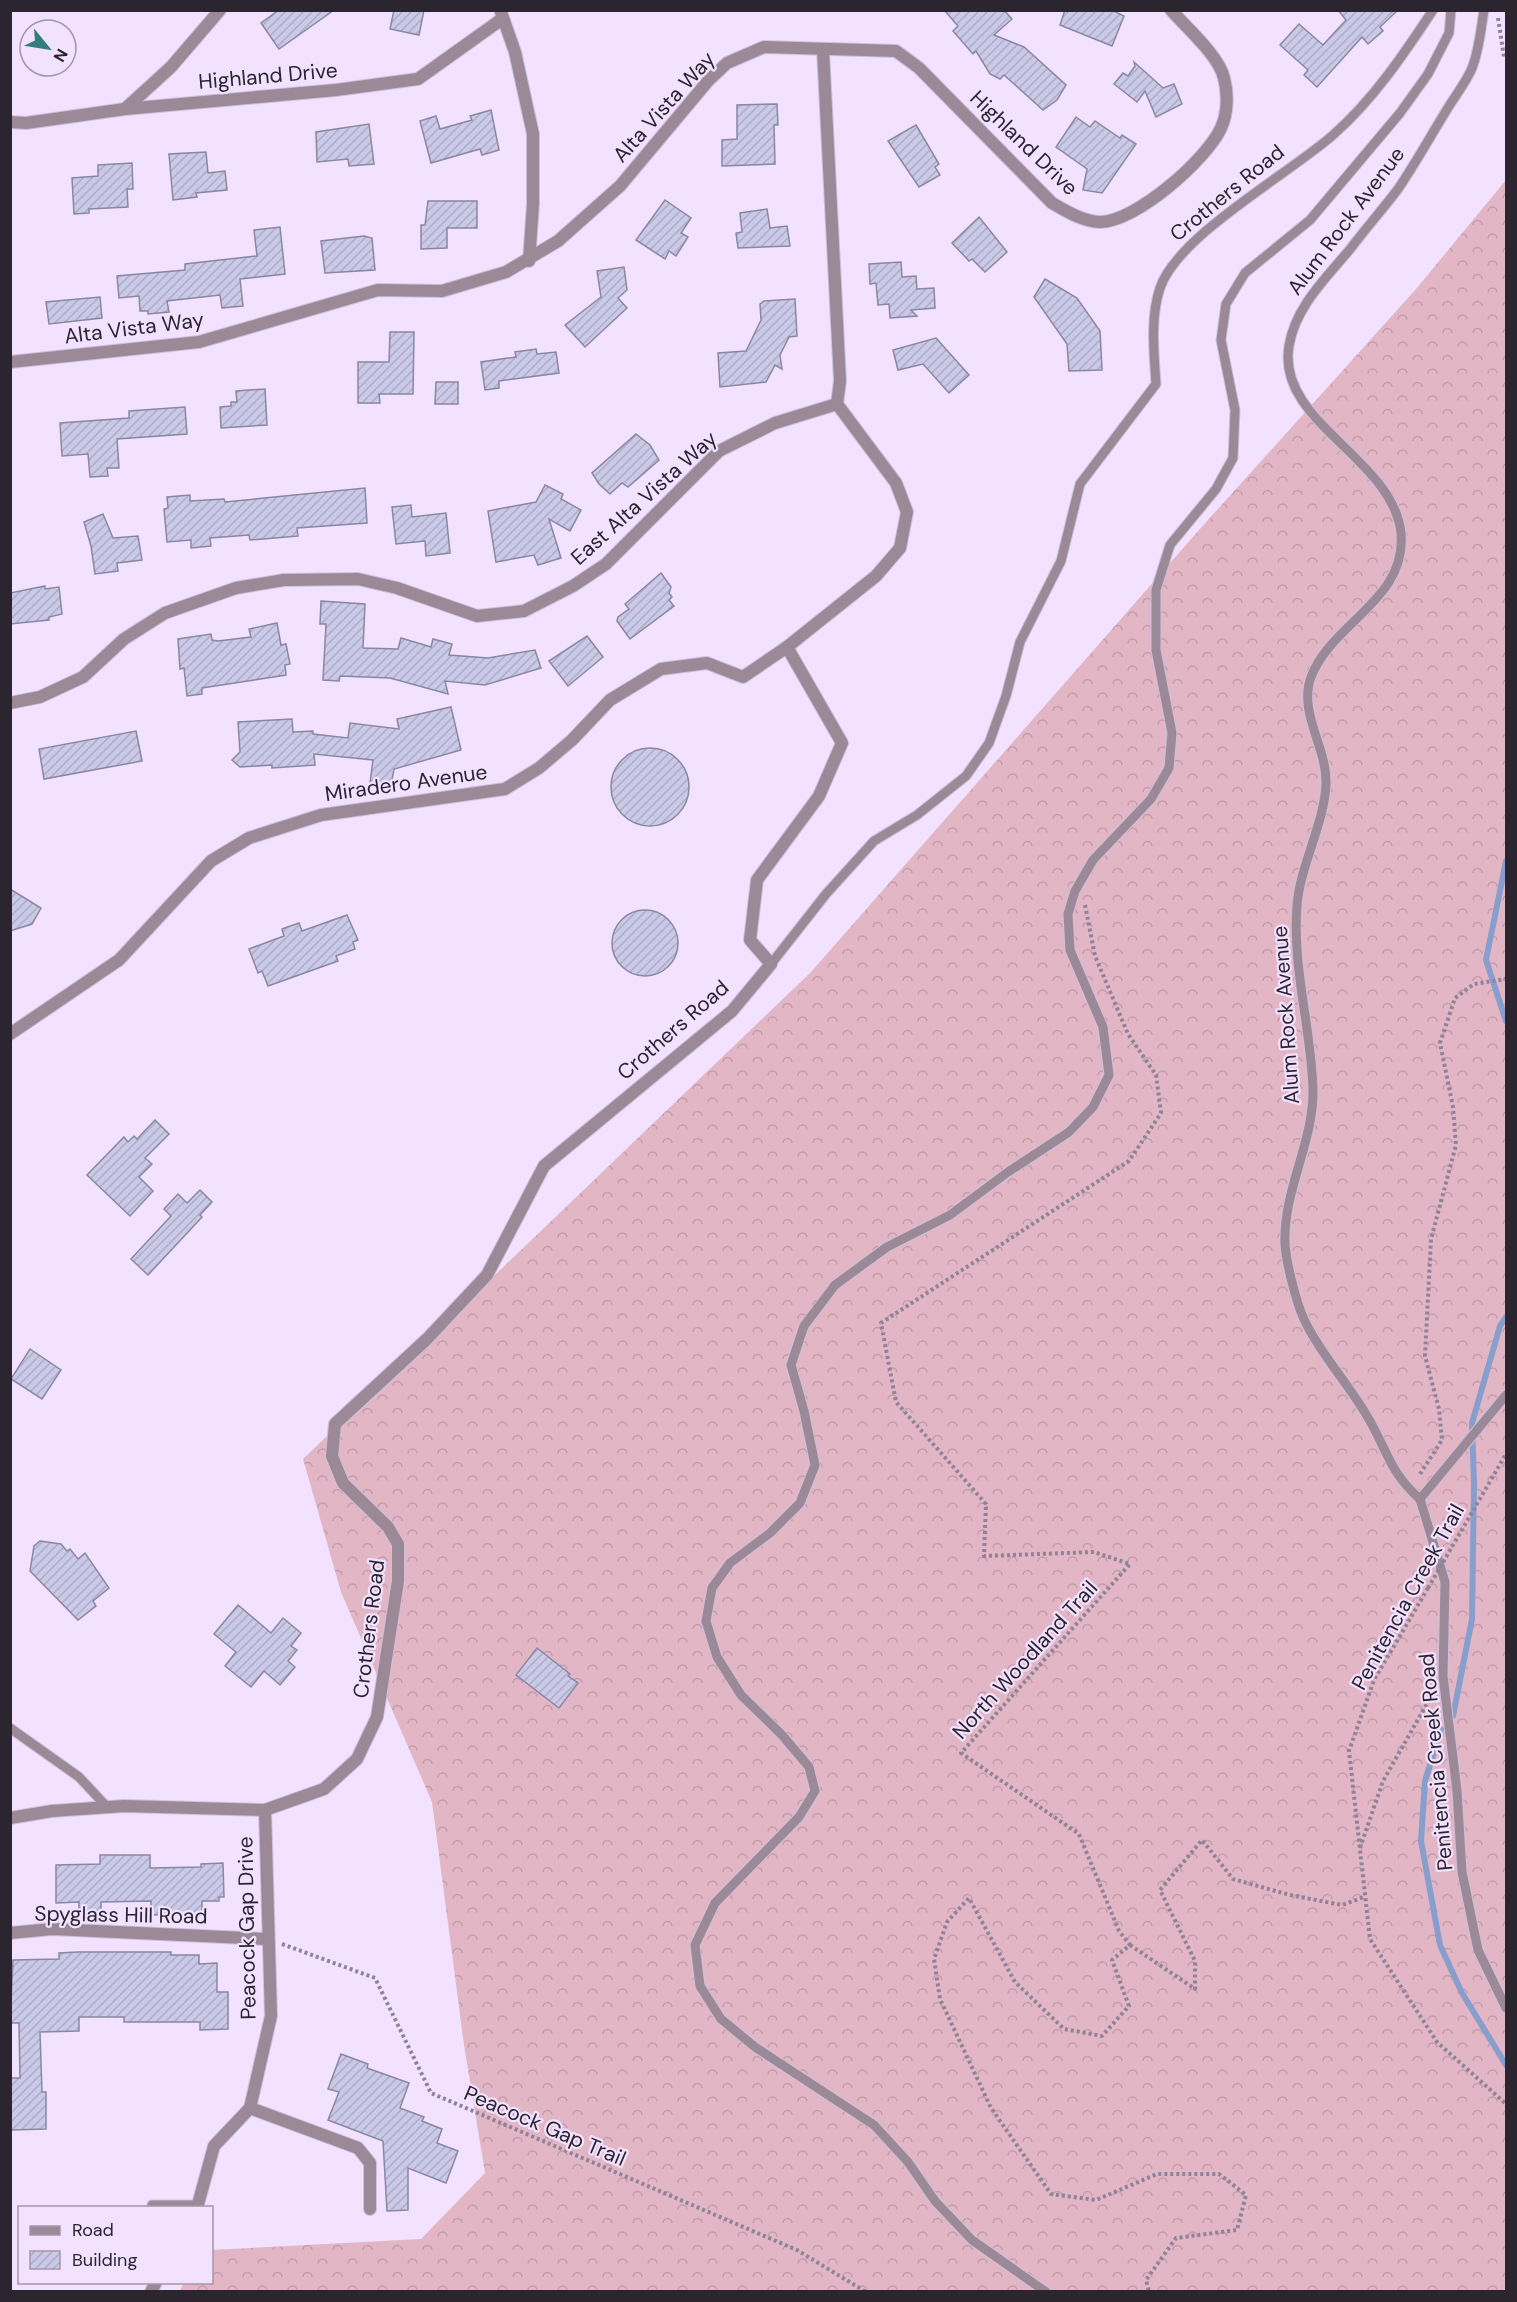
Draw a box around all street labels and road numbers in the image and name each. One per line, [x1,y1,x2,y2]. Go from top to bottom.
street label: Alta Vista Way [607,45,722,169]
street label: Highland Drive [197,56,339,96]
street label: Highland Drive [964,84,1084,202]
street label: Crothers Road [1164,138,1290,248]
street label: Alum Rock Avenue [1281,141,1411,301]
street label: Alta Vista Way [63,306,206,350]
street label: East Alta Vista Way [565,425,723,571]
street label: Miradero Avenue [323,758,489,808]
street label: Alum Rock Avenue [1266,925,1306,1105]
street label: Crothers Road [611,974,735,1086]
street label: Penitencia Creek Trail [1345,1499,1471,1695]
street label: Crothers Road [347,1558,391,1700]
street label: North Woodland Trail [946,1575,1104,1745]
street label: Penitencia Creek Road [1413,1652,1459,1872]
street label: Peacock Gap Drive [231,1836,263,2020]
street label: Spyglass Hill Road [34,1899,208,1931]
street label: Peacock Gap Trail [460,2079,630,2173]

